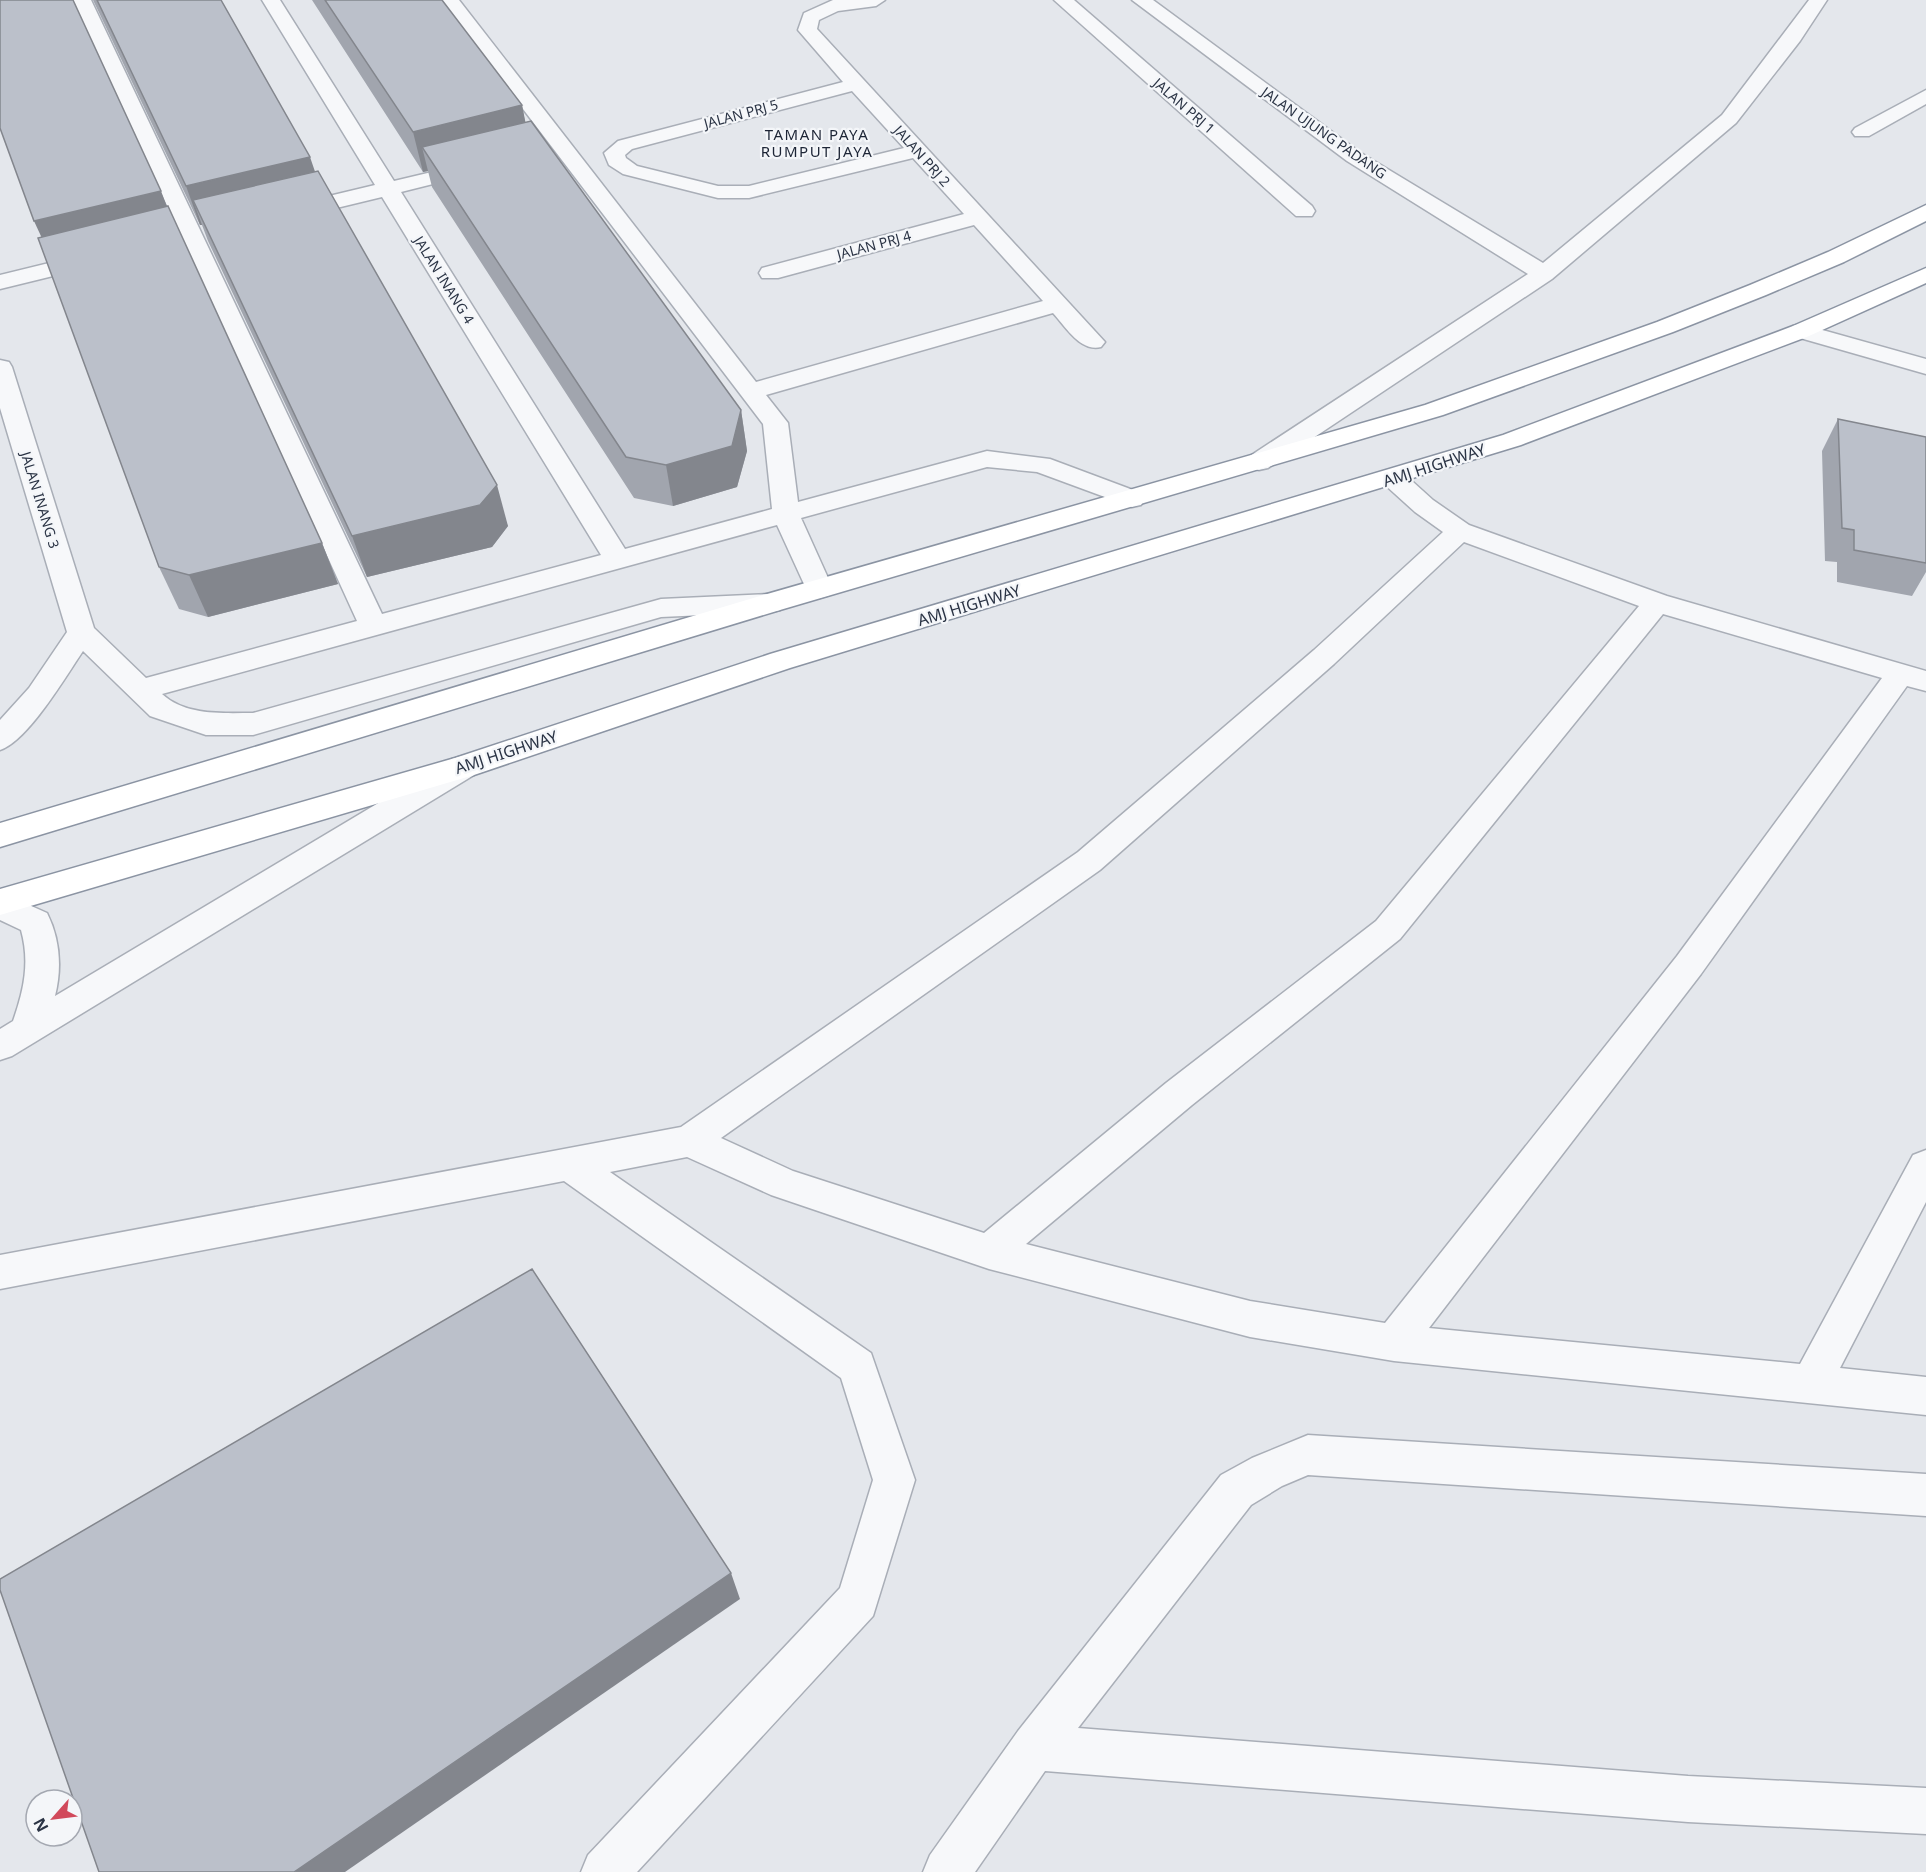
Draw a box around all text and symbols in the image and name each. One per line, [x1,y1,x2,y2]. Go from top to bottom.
street label: JALAN PRJ 1 [1148,72,1219,138]
street label: JALAN UJUNG PADANG [1256,81,1391,183]
street label: JALAN PRJ 5 [700,95,780,133]
street label: JALAN PRJ 2 [889,120,955,190]
district label: TAMAN PAYA RUMPUT JAYA [761,124,873,161]
street label: JALAN PRJ 4 [833,226,913,264]
street label: JALAN INANG 4 [409,231,479,327]
street label: AMJ HIGHWAY [1380,438,1489,492]
street label: JALAN INANG 3 [16,447,64,551]
street label: AMJ HIGHWAY [915,579,1024,631]
street label: AMJ HIGHWAY [452,725,561,779]
north arrow [24,1788,84,1848]
text: N [28,1814,54,1836]

